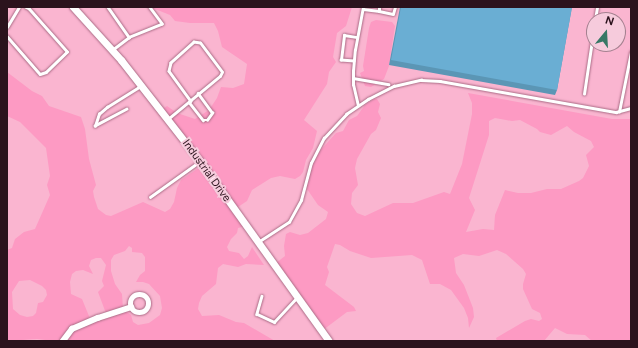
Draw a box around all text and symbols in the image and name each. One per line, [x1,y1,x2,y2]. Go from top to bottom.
north arrow [586,12,626,52]
text: N [603,14,616,29]
street label: Industrial Drive [179,137,233,205]

